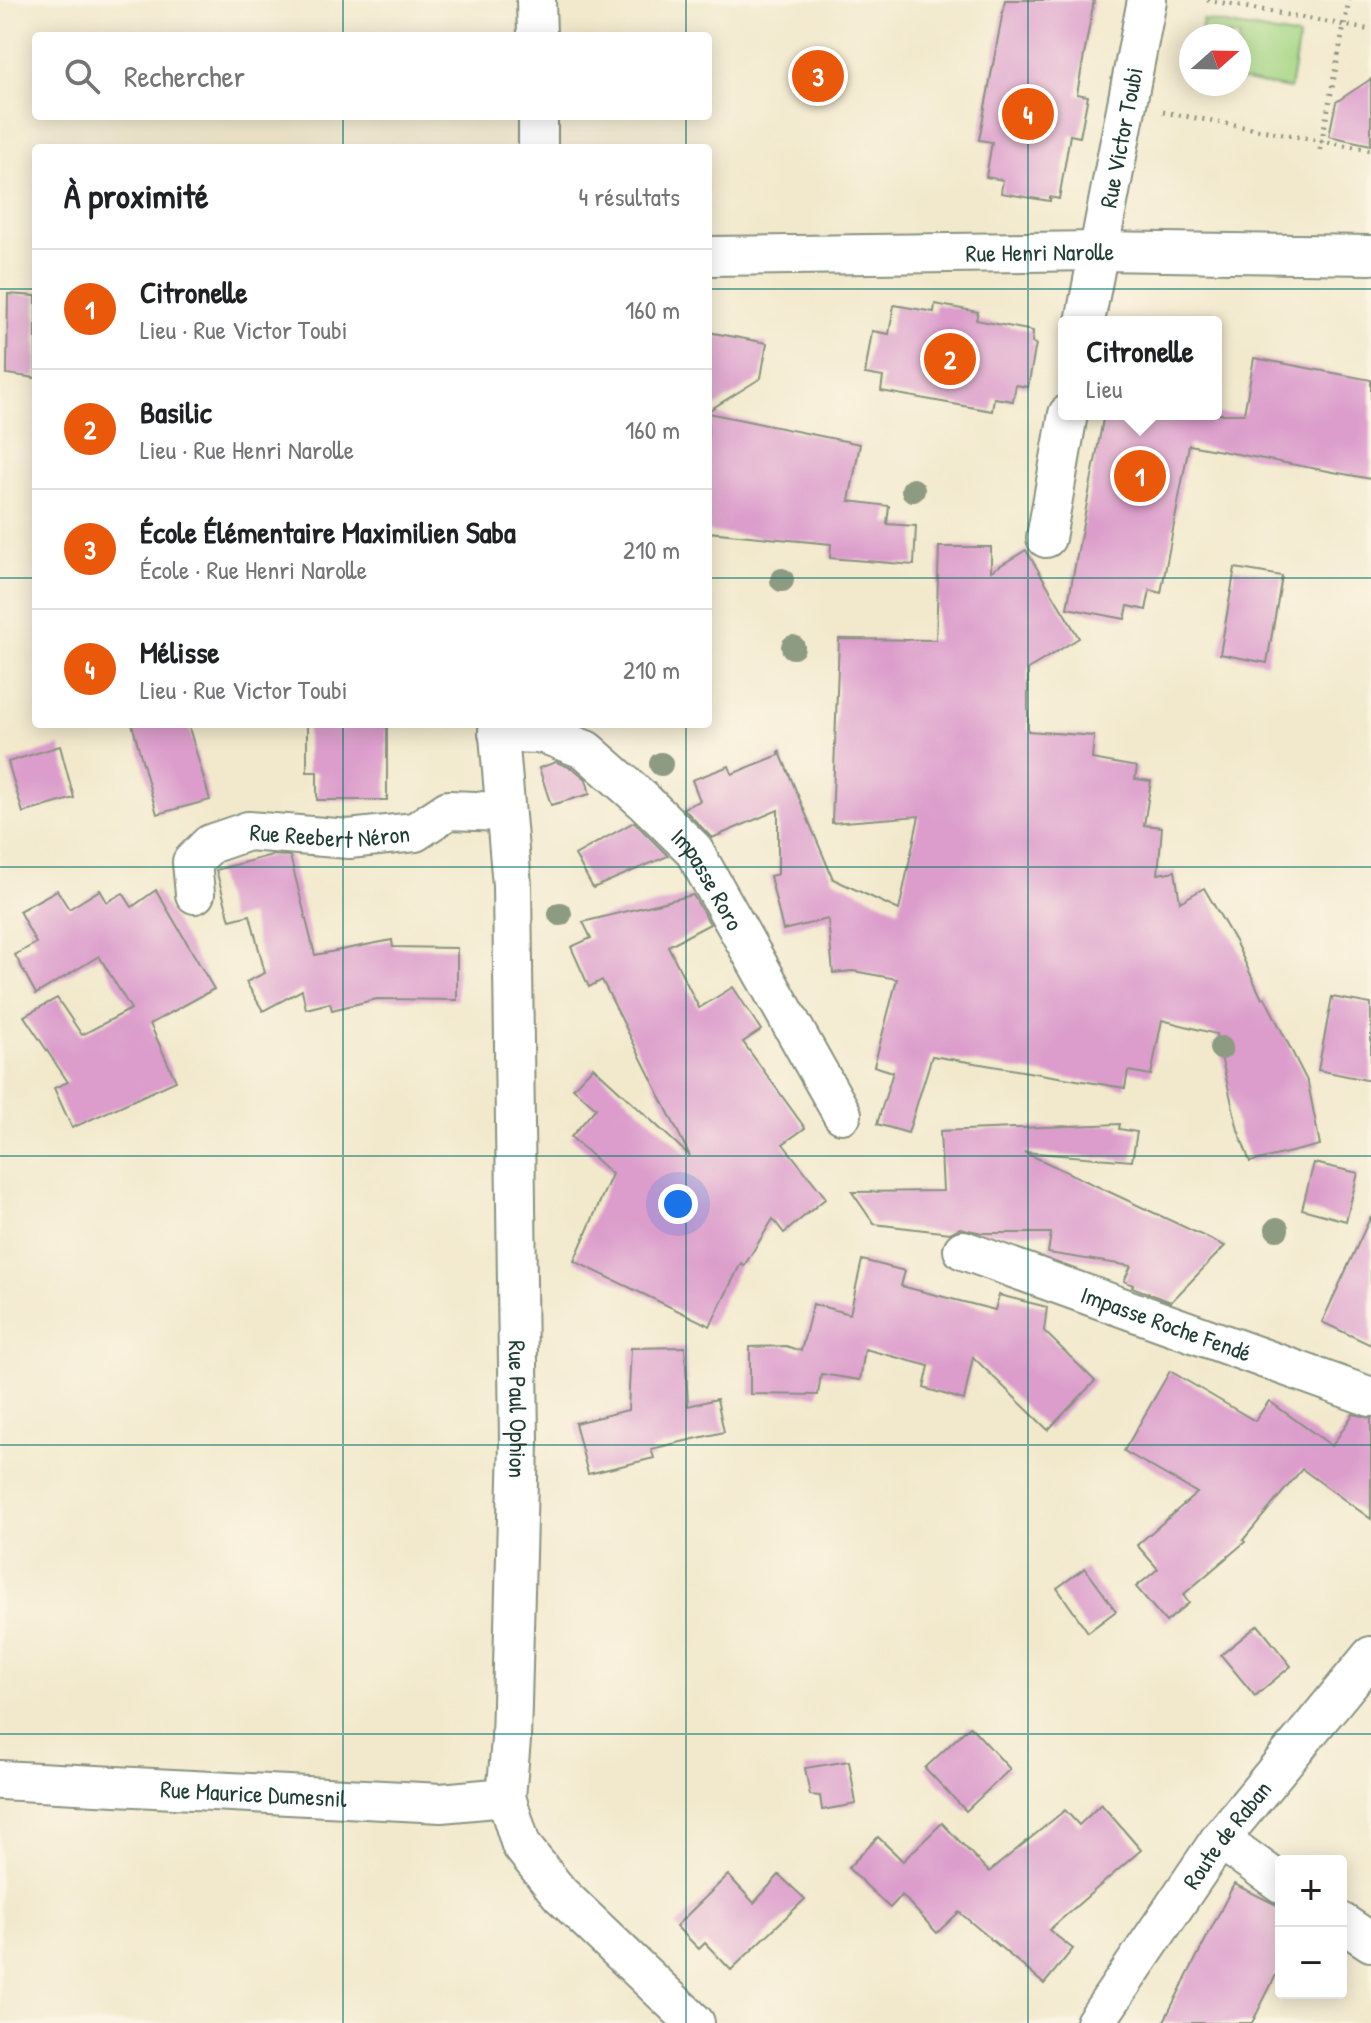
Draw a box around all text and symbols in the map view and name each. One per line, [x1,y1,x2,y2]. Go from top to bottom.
north arrow [1179,24,1251,96]
search box [32,32,712,120]
pin: 3 [792,46,844,106]
icon: search [60,54,104,98]
text: Rechercher [124,56,245,96]
street label: Rue Victor Toubi [1091,64,1150,210]
pin: 4 [1002,84,1054,144]
text: À proximité [64,173,209,219]
text: 4 résultats [578,179,680,214]
street label: Rue Henri Narolle [966,235,1115,269]
text: Citronelle [140,272,248,312]
text: 1 [85,292,95,327]
text: 160 m [625,292,680,327]
text: Lieu · Rue Victor Toubi [140,312,347,347]
popup [1058,316,1222,420]
pin: 2 [924,329,976,389]
text: Citronelle [1086,331,1194,371]
text: Lieu [1086,371,1123,406]
text: Basilic [140,392,212,432]
text: 2 [84,412,96,447]
text: 160 m [625,412,680,447]
text: Lieu · Rue Henri Narolle [140,432,354,467]
pin: 1 [1114,446,1166,506]
text: École Élémentaire Maximilien Saba [140,512,516,552]
text: 3 [84,532,96,567]
text: 210 m [623,532,680,567]
text: École · Rue Henri Narolle [140,552,367,587]
text: Mélisse [140,632,220,672]
text: 4 [85,652,95,687]
text: 210 m [623,652,680,687]
text: Lieu · Rue Victor Toubi [140,672,347,707]
street label: Rue Reebert Néron [249,815,411,855]
street label: Impasse Roro [665,821,752,936]
your location [658,1184,698,1224]
street label: Impasse Roche Fendé [1077,1278,1256,1369]
street label: Rue Paul Ophion [502,1340,535,1479]
street label: Rue Maurice Dumesnil [160,1772,348,1814]
street label: Route de Raban [1175,1773,1278,1895]
map controls [1275,1855,1347,1999]
button: + [1275,1855,1347,1927]
button: − [1275,1927,1347,1999]

